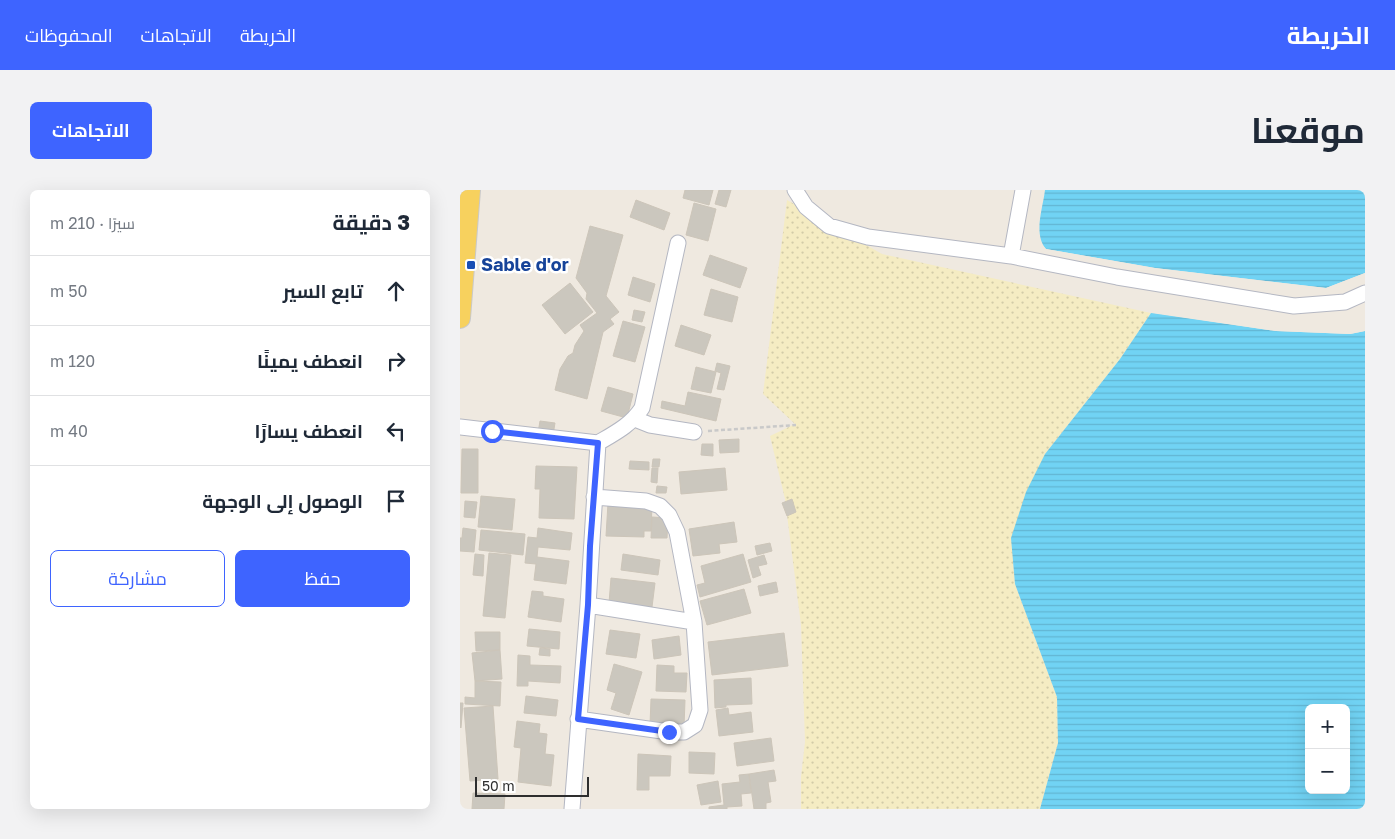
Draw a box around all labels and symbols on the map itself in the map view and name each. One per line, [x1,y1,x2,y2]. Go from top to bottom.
place label: Sable d'or [481,253,569,275]
marker: Sable d'or [465,259,477,271]
route start [481,420,504,443]
route end [658,721,681,744]
scale bar [475,774,589,797]

